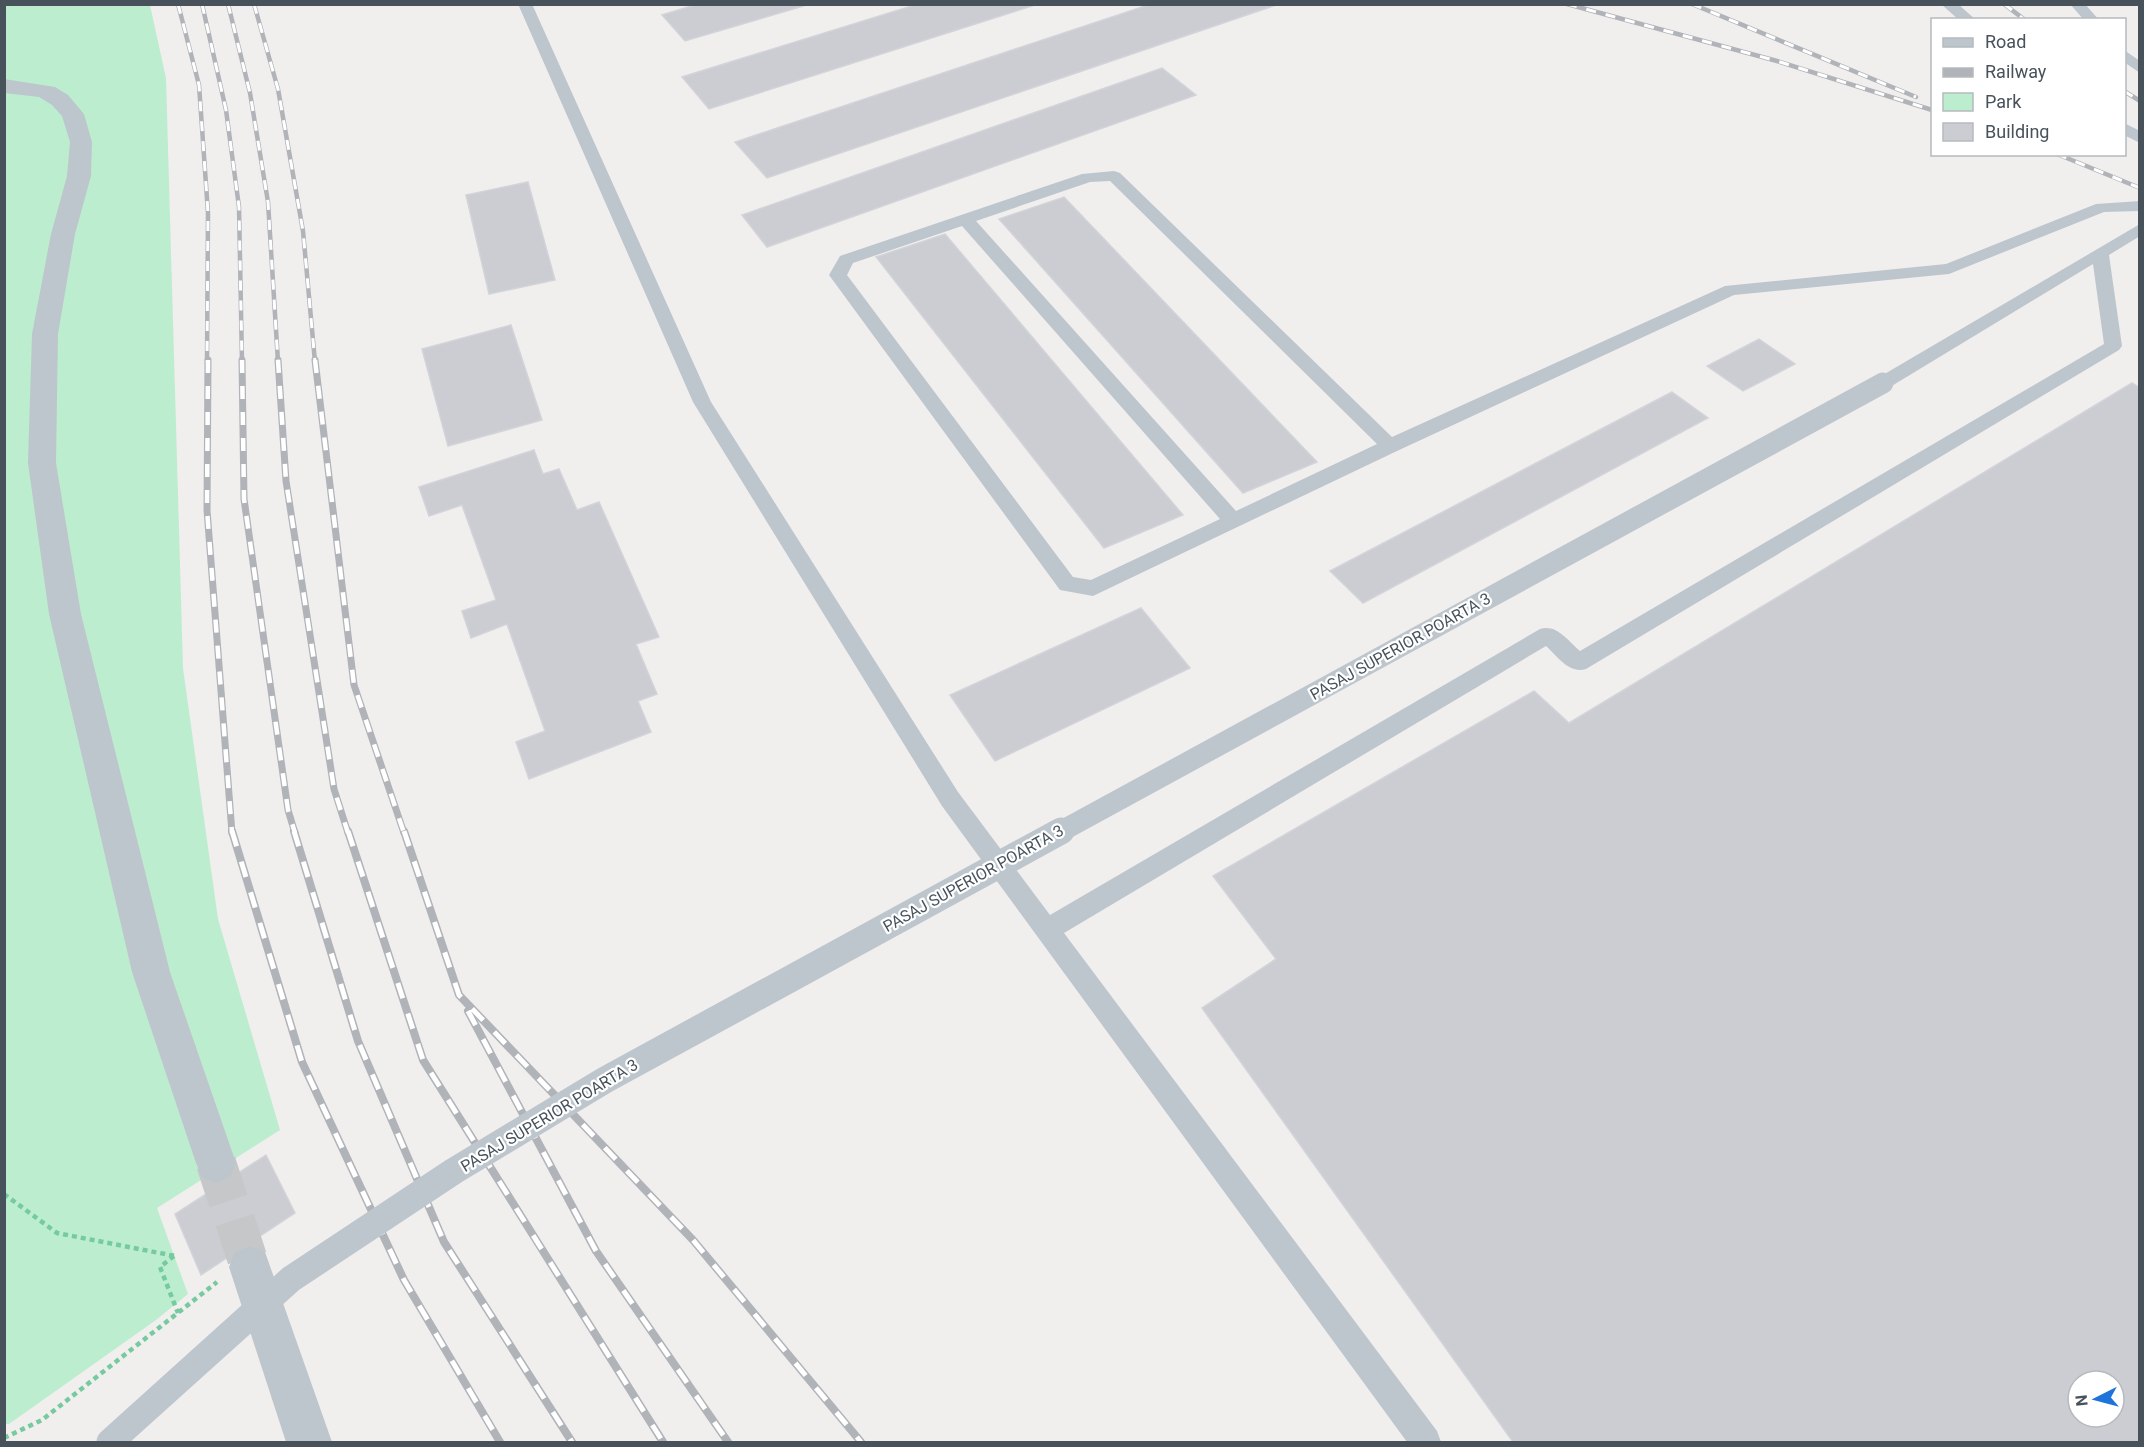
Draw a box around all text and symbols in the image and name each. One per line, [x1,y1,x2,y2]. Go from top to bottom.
legend [1931,18,2126,156]
text: Road [1985,31,2026,52]
text: Railway [1985,61,2047,82]
text: Park [1985,91,2022,112]
text: Building [1985,121,2049,142]
street label: PASAJ SUPERIOR POARTA 3 [1307,589,1494,704]
street label: PASAJ SUPERIOR POARTA 3 [880,821,1067,936]
street label: PASAJ SUPERIOR POARTA 3 [457,1055,641,1176]
north arrow [2066,1369,2126,1429]
text: N [2072,1394,2092,1407]

